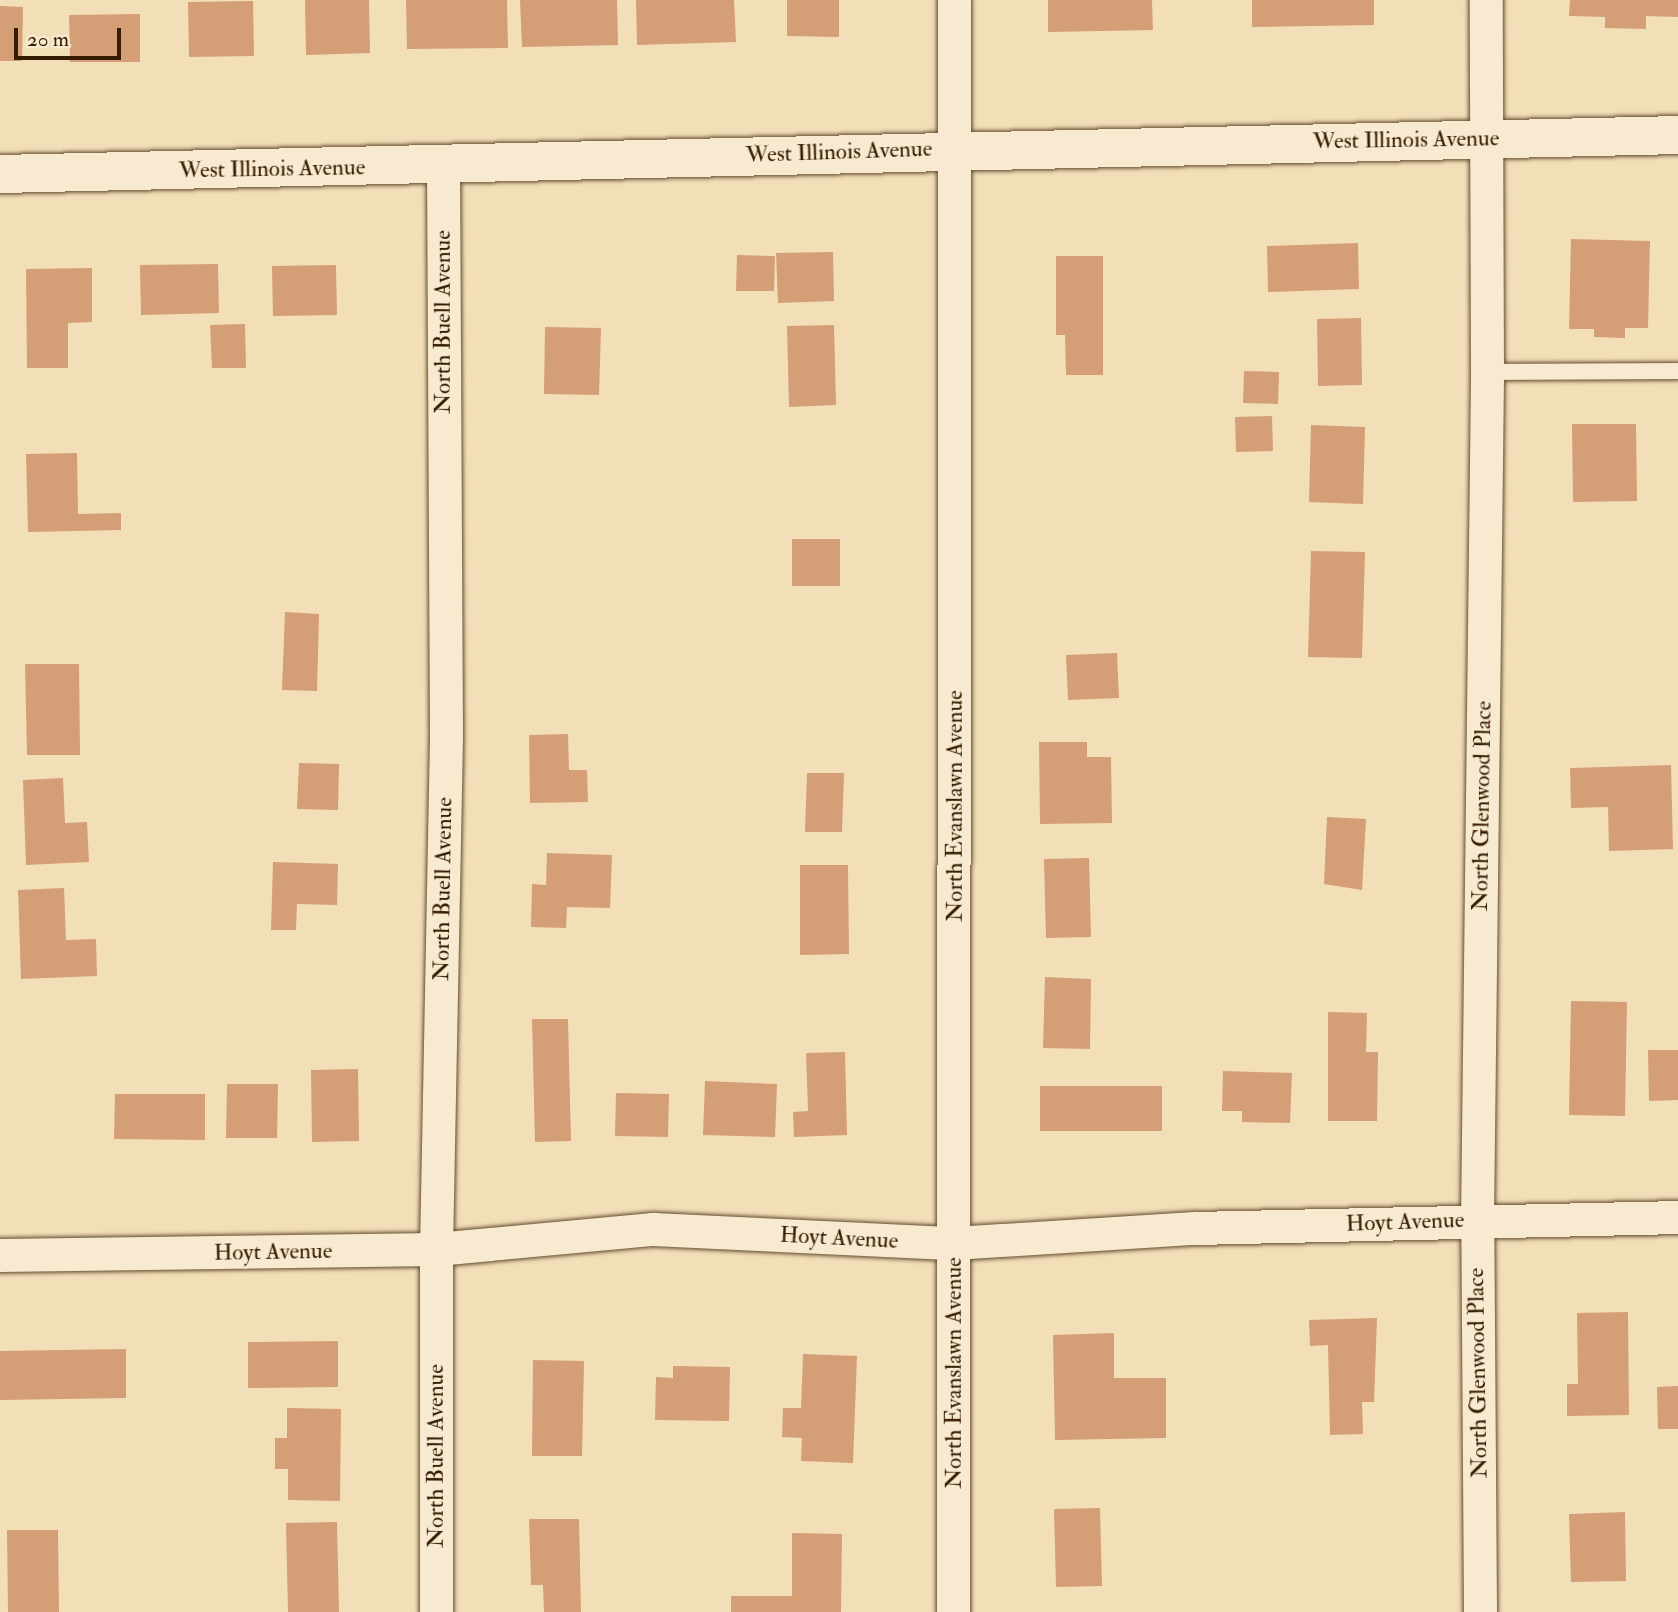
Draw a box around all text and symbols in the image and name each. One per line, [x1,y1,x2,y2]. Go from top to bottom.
scale bar [18,14,124,58]
text: 20 m [27,26,69,53]
street label: West Illinois Avenue [1312,125,1500,155]
street label: West Illinois Avenue [745,135,933,169]
street label: West Illinois Avenue [178,154,366,184]
street label: North Buell Avenue [429,230,457,414]
street label: North Evanslawn Avenue [941,690,969,922]
street label: North Glenwood Place [1466,701,1498,911]
street label: North Buell Avenue [428,797,458,981]
street label: Hoyt Avenue [1345,1206,1465,1238]
street label: Hoyt Avenue [779,1221,899,1255]
street label: Hoyt Avenue [214,1237,332,1267]
street label: North Evanslawn Avenue [940,1257,968,1489]
street label: North Glenwood Place [1462,1268,1494,1478]
street label: North Buell Avenue [422,1364,450,1548]

